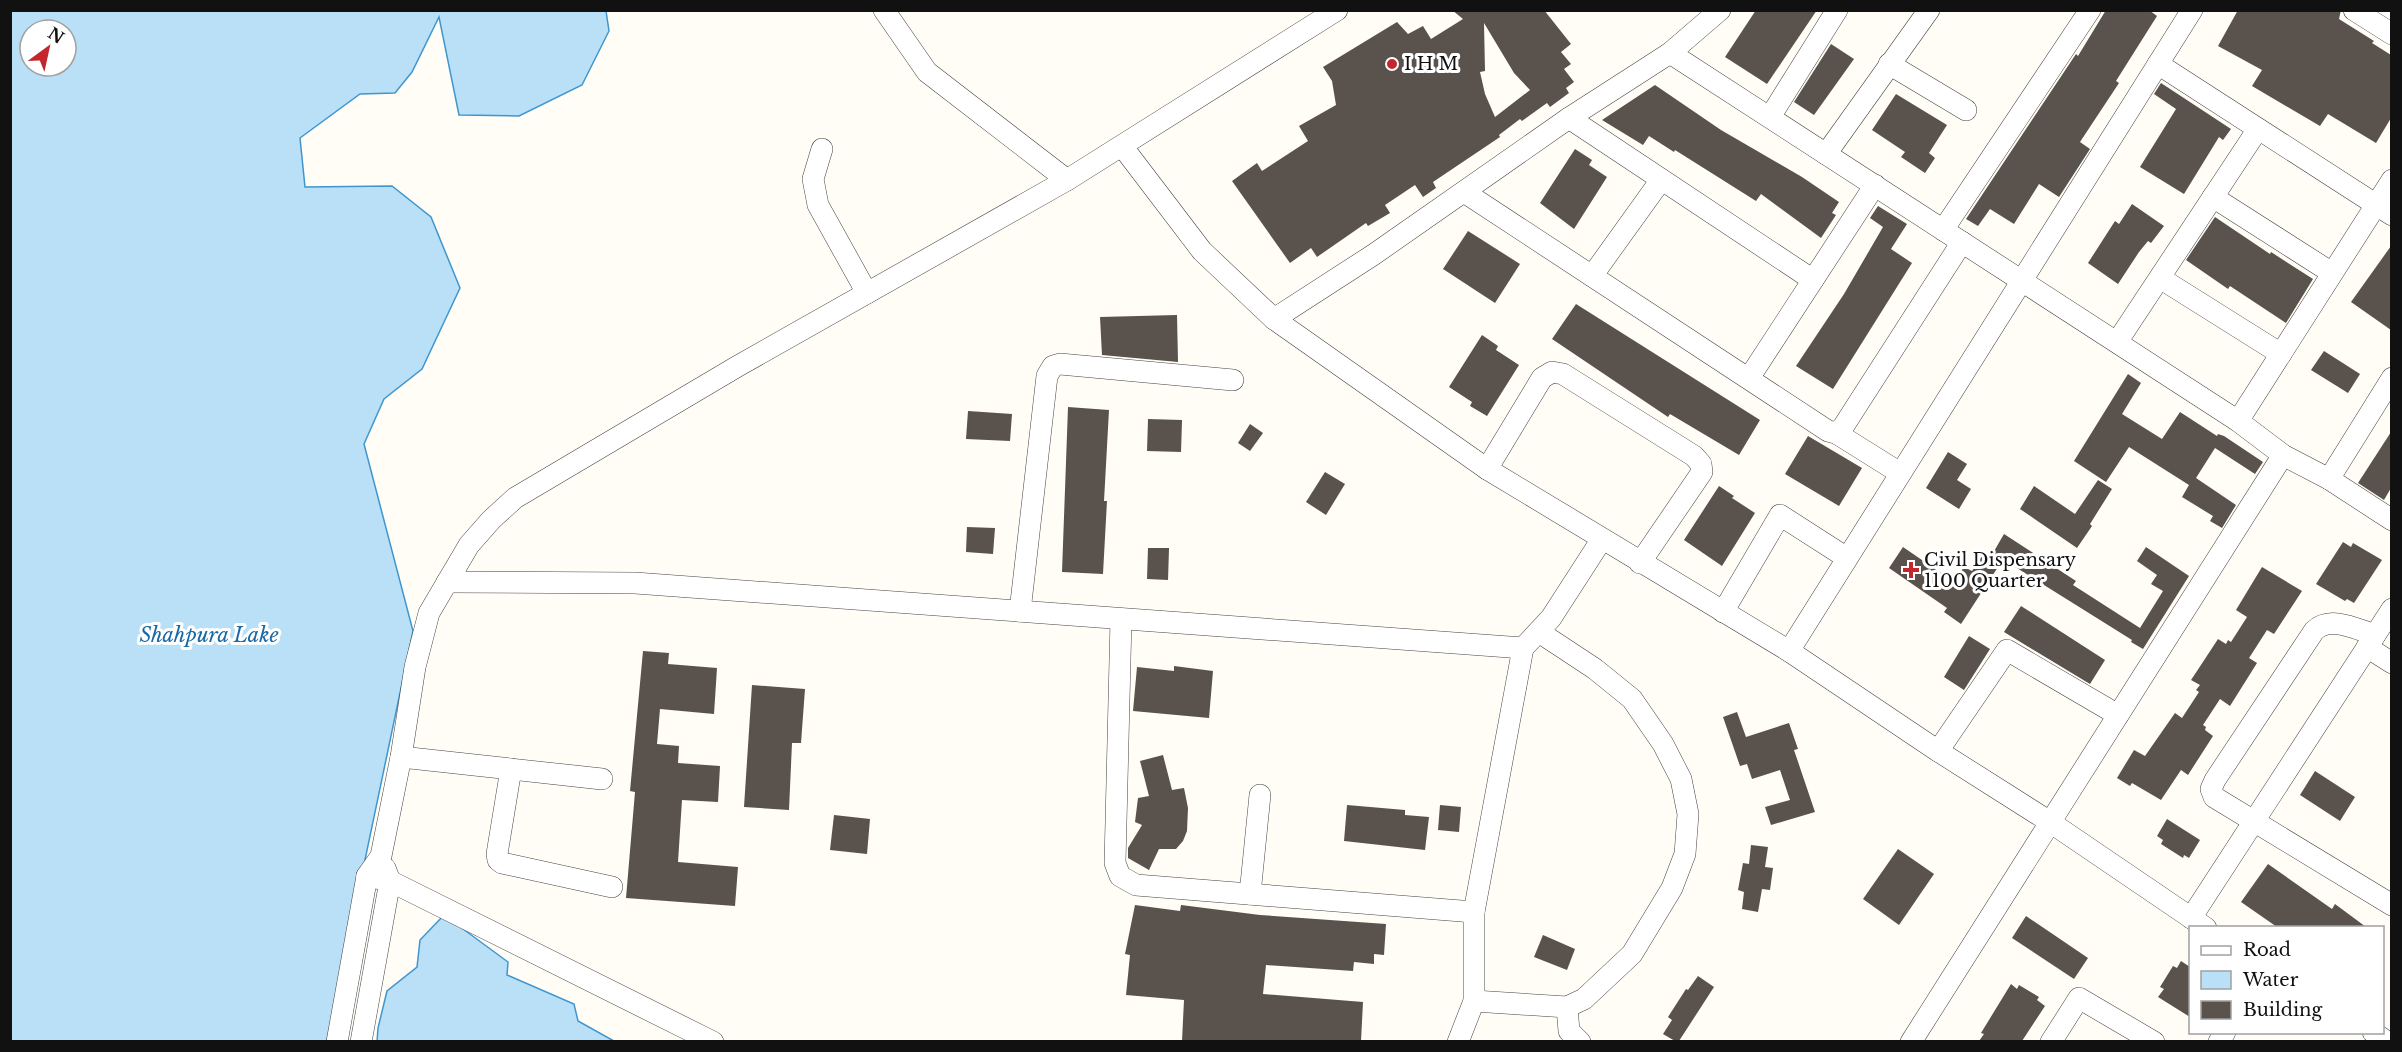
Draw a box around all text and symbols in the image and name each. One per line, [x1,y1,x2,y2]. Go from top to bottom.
north arrow [18,18,78,78]
text: N [44,23,68,48]
place label: I H M [1404,53,1458,75]
marker: I H M [1385,57,1399,71]
place label: Civil Dispensary 1100 Quarter [1924,549,2077,592]
marker: Civil Dispensary 1100 Quarter [1902,561,1920,579]
water label: Shahpura Lake [139,623,279,647]
legend [2189,926,2384,1034]
text: Road [2243,939,2291,961]
text: Water [2242,969,2299,991]
text: Building [2243,999,2322,1021]

